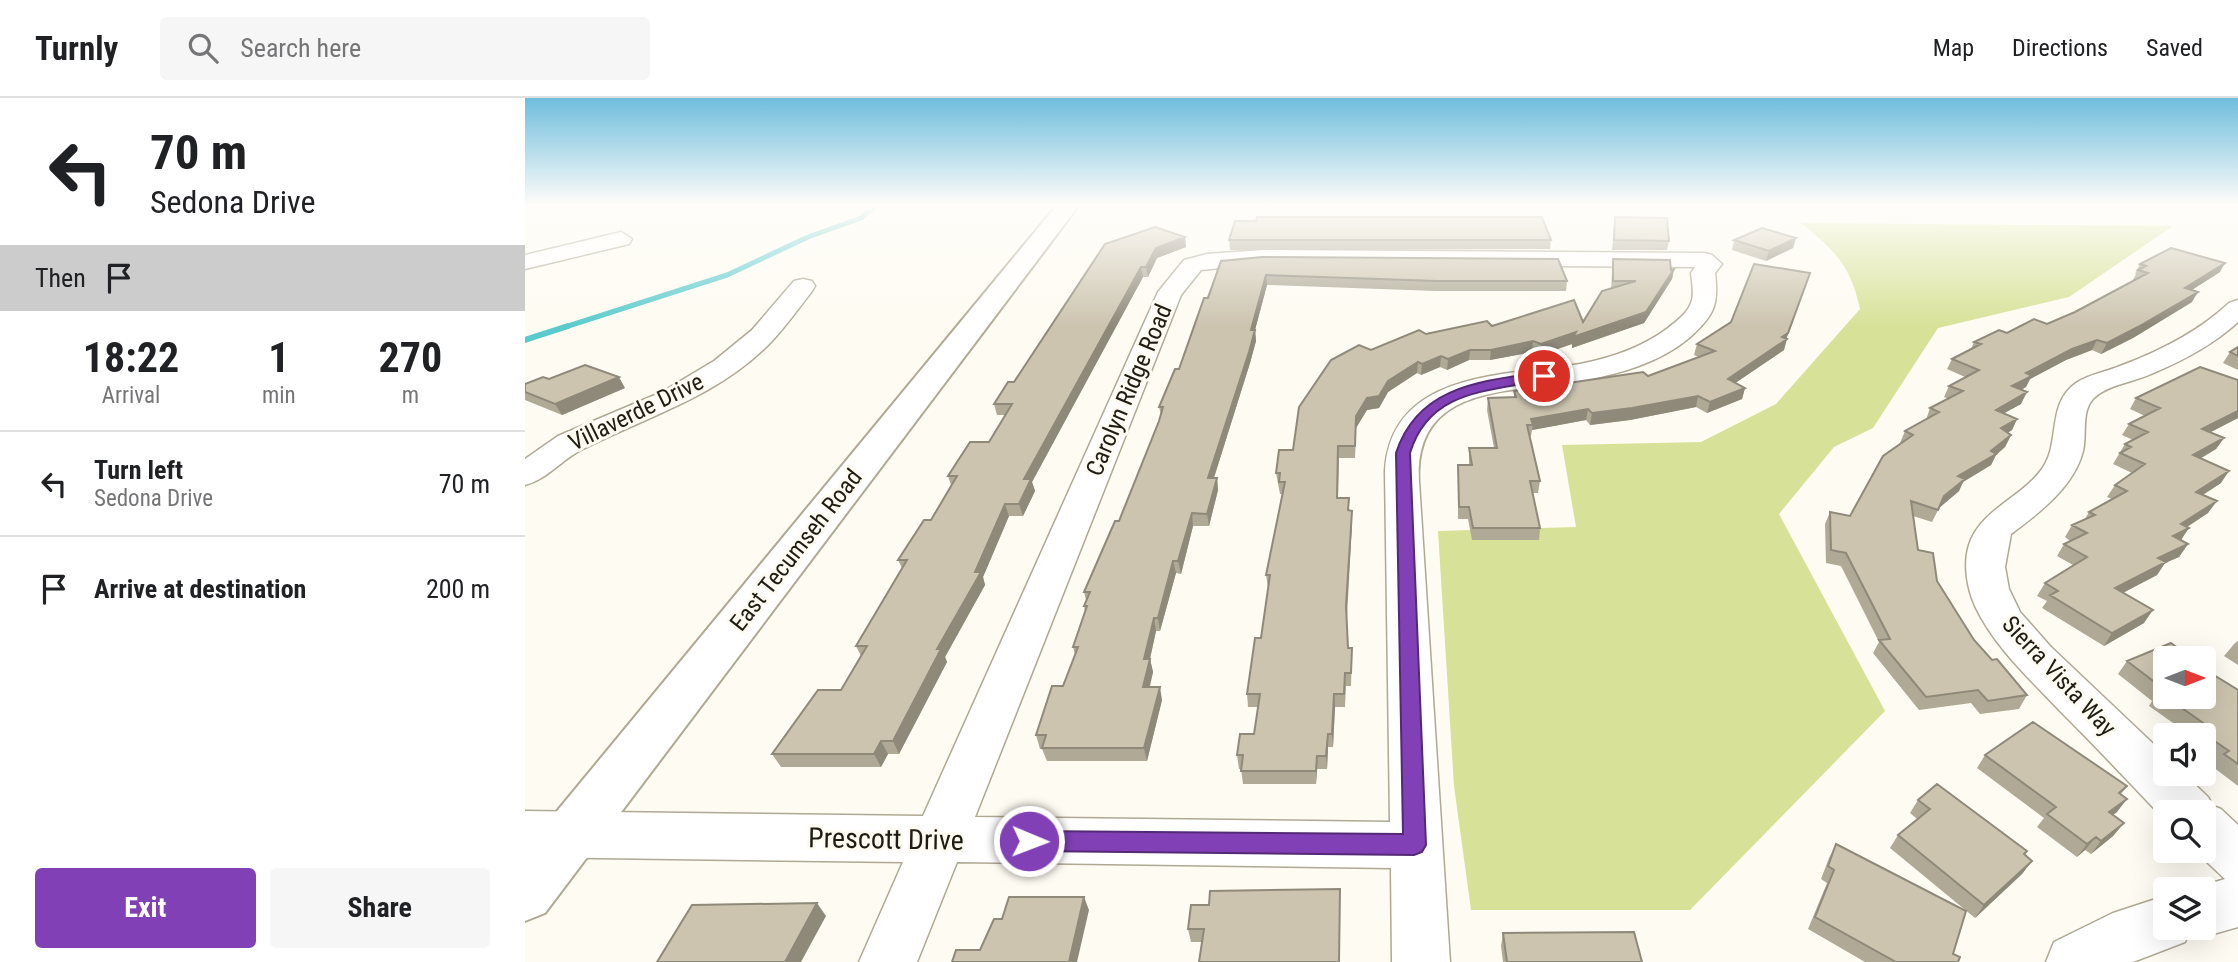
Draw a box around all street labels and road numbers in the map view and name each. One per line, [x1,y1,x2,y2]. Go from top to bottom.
street label: Carolyn Ridge Road [1080,300,1178,480]
street label: Villaverde Drive [564,367,708,457]
street label: East Tecumseh Road [724,464,868,636]
street label: Sierra Vista Way [1996,610,2122,742]
street label: Prescott Drive [808,821,964,857]

